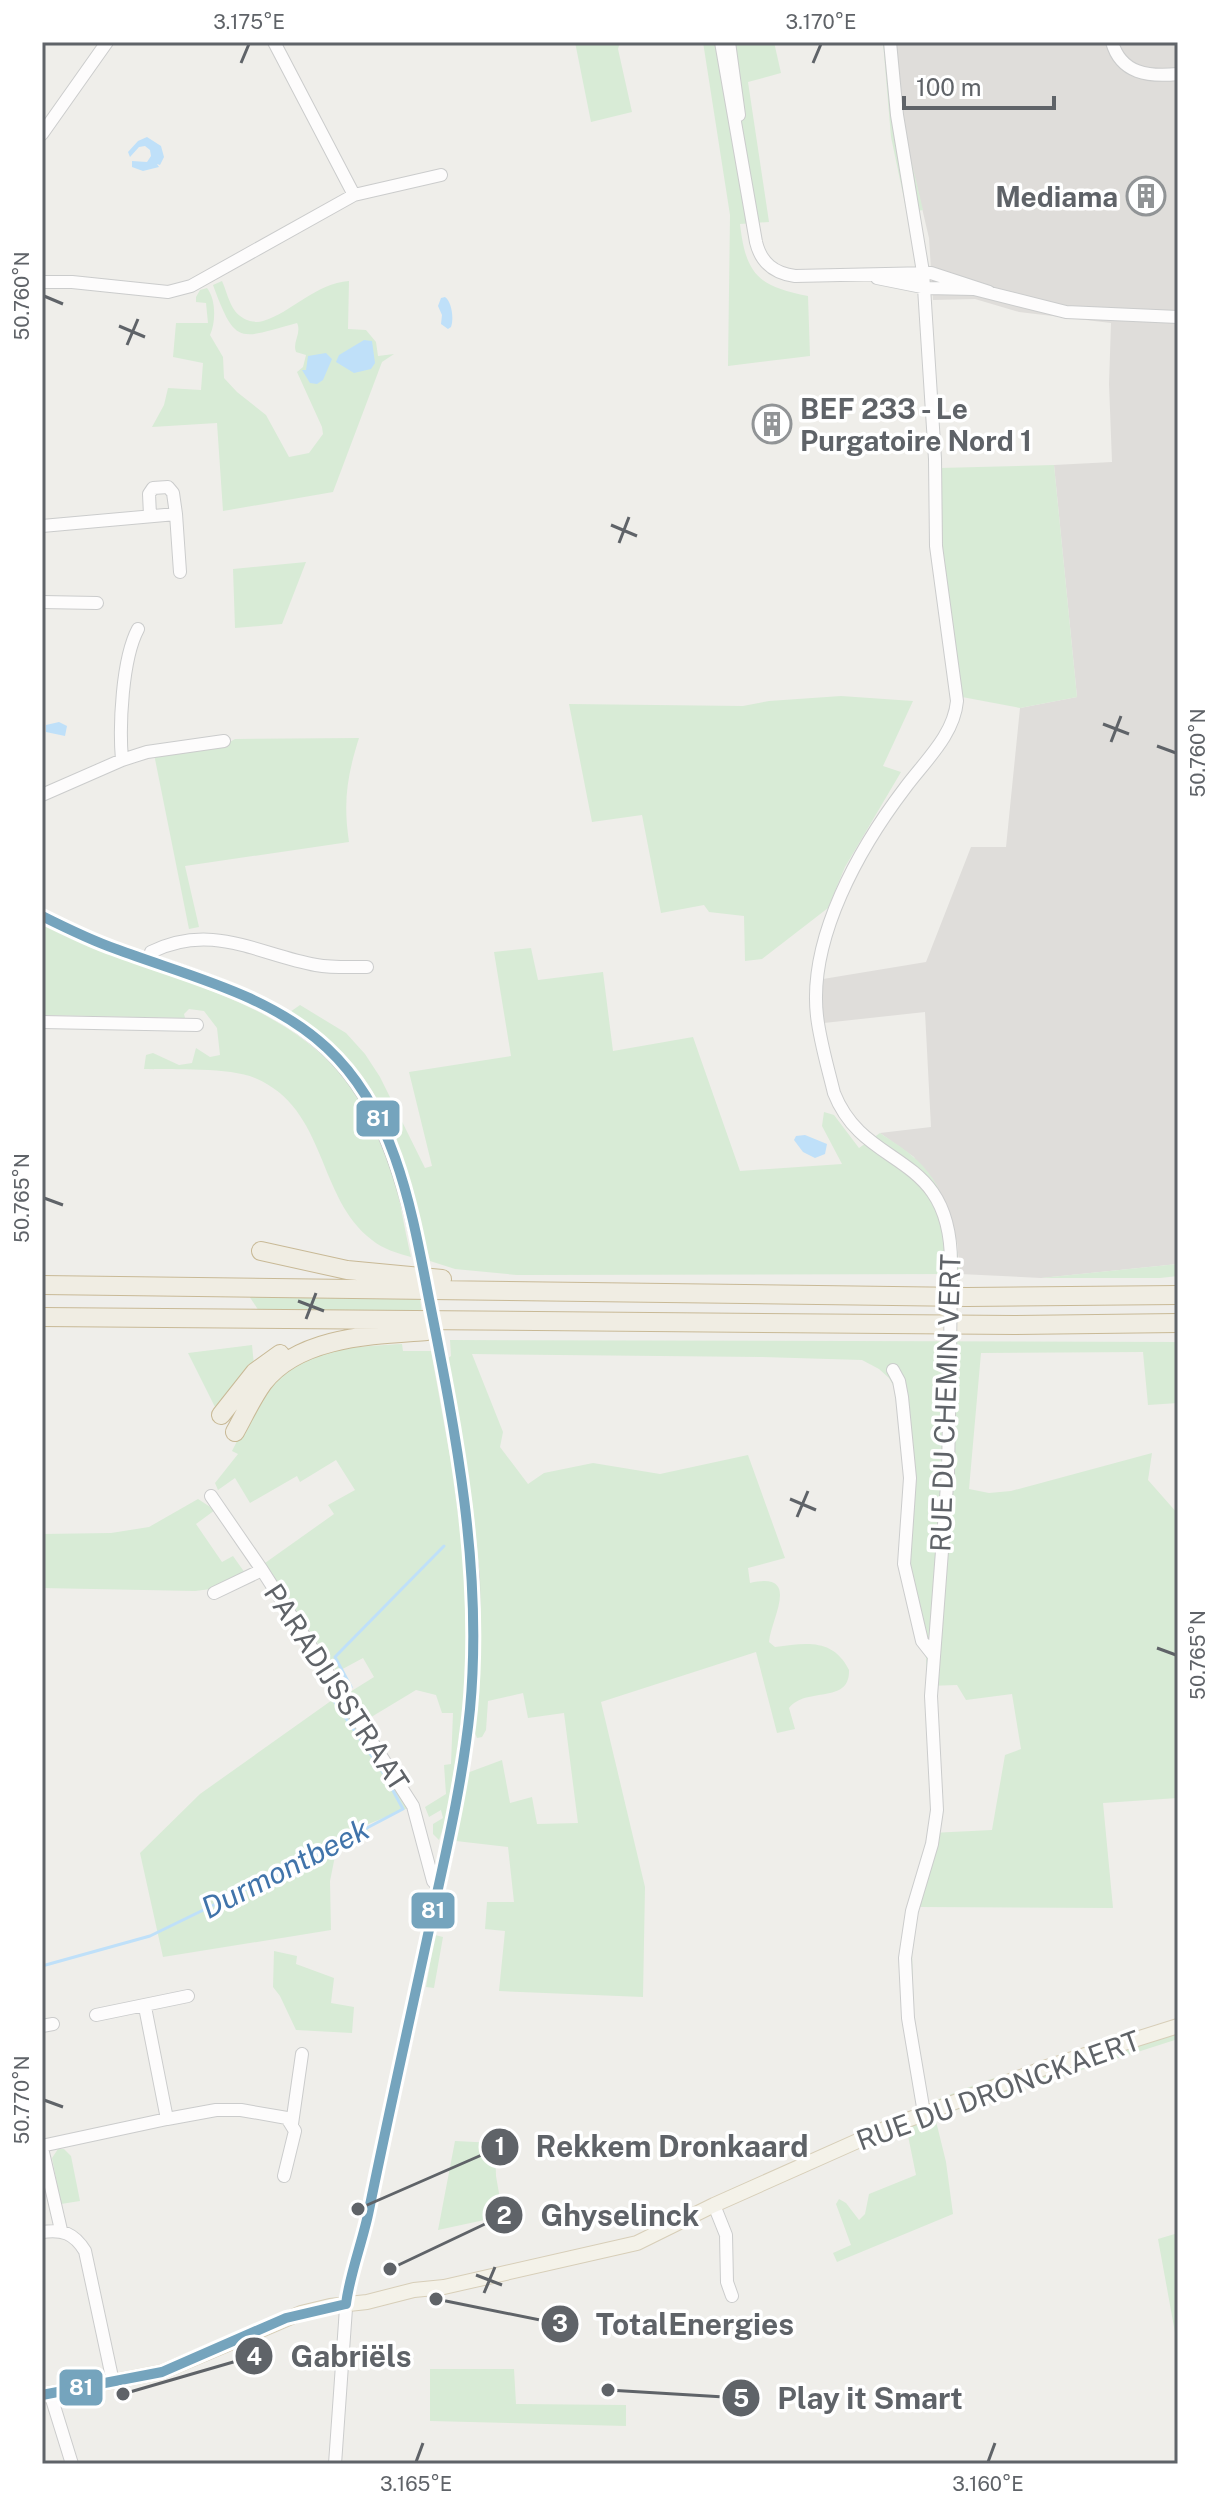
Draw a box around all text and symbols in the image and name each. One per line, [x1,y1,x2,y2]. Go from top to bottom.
text: 3.175°E [213,10,285,34]
text: 3.170°E [786,10,856,34]
scale bar [904,60,1054,110]
text: 100 m [916,73,982,101]
building icon: Mediama [1125,175,1167,217]
place label: Mediama [995,180,1118,213]
text: 50.760°N [10,251,34,341]
place label: BEF 233 - Le Purgatoire Nord 1 [800,392,1032,457]
building icon: BEF 233 - Le Purgatoire Nord 1 [751,403,793,445]
text: 50.760°N [1186,708,1210,798]
line badge: 81 [355,1099,401,1138]
text: 81 [366,1105,390,1131]
text: 50.765°N [10,1153,34,1243]
street label: RUE DU CHEMIN VERT [923,1254,967,1552]
street label: PARADIJSSTRAAT [258,1577,416,1797]
text: 50.765°N [1186,1610,1210,1700]
water label: Durmontbeek [195,1810,376,1926]
line badge: 81 [410,1891,456,1930]
text: 81 [421,1897,445,1923]
street label: RUE DU DRONCKAERT [852,2023,1144,2157]
text: 50.770°N [10,2056,34,2145]
callout: Rekkem Dronkaard [480,2120,825,2174]
text: Rekkem Dronkaard [536,2128,808,2164]
text: 1 [495,2132,505,2160]
callout: Ghyselinck [484,2188,715,2242]
text: Ghyselinck [541,2197,699,2233]
text: 2 [496,2201,512,2229]
callout: TotalEnergies [540,2297,810,2351]
text: TotalEnergies [596,2306,794,2342]
text: 3 [552,2309,568,2337]
callout: Gabriëls [234,2329,427,2383]
text: Gabriëls [290,2338,412,2374]
text: 4 [246,2342,262,2370]
line badge: 81 [58,2368,104,2407]
callout: Play it Smart [721,2371,979,2425]
text: 81 [69,2374,93,2400]
text: Play it Smart [777,2380,963,2416]
text: 5 [733,2384,749,2412]
text: 3.165°E [380,2472,452,2496]
text: 3.160°E [952,2472,1024,2496]

